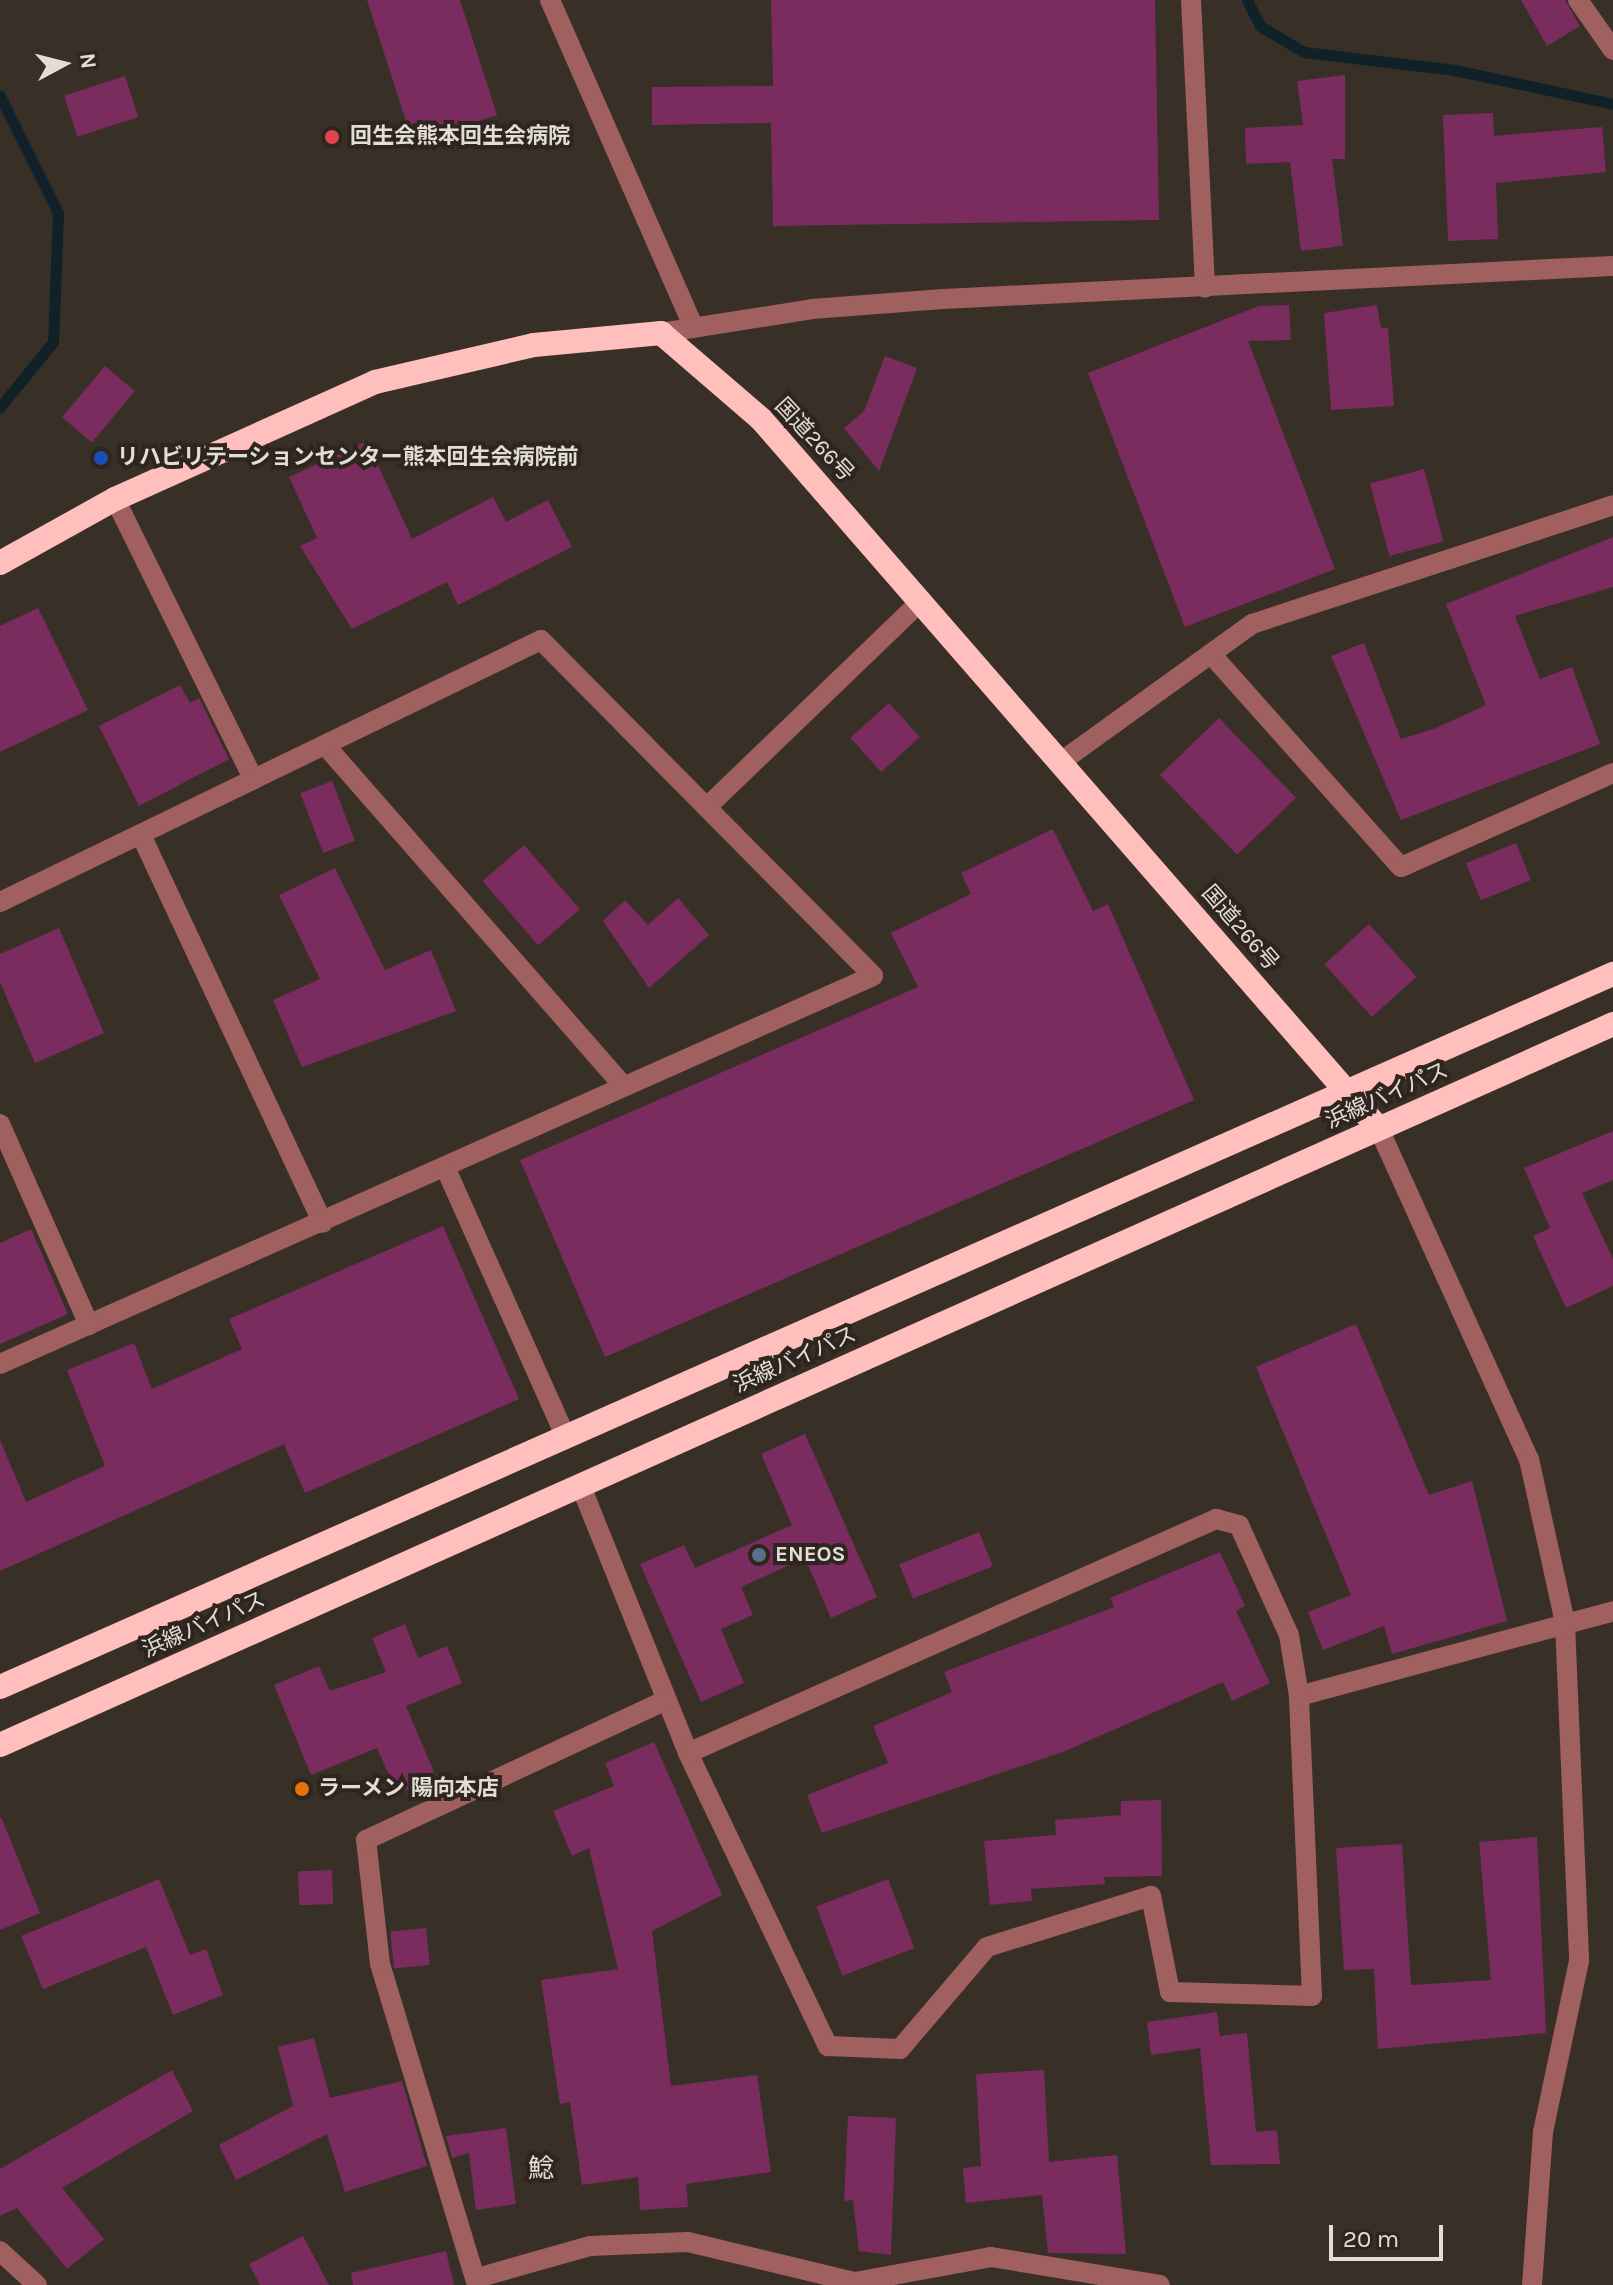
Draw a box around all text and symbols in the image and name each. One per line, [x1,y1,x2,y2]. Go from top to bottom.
north arrow [24,24,104,104]
text: N [74,52,102,70]
place label: 回生会熊本回生会病院 [350,124,570,150]
marker: 回生会熊本回生会病院 [321,126,343,148]
street label: 国道266号 [769,393,859,487]
place label: リハビリテーションセンター熊本回生会病院前 [117,445,579,471]
marker: リハビリテーションセンター熊本回生会病院前 [92,449,110,467]
street label: 国道266号 [1196,880,1284,976]
street label: 浜線バイパス [1321,1057,1453,1135]
street label: 浜線バイパス [729,1321,861,1399]
place label: ENEOS [775,1542,846,1568]
marker: ENEOS [750,1546,768,1564]
street label: 浜線バイパス [138,1586,270,1664]
place label: ラーメン 陽向本店 [318,1776,500,1802]
marker: ラーメン 陽向本店 [293,1780,311,1798]
district label: 鯰 [528,2153,554,2185]
scale bar [1333,2209,1447,2259]
text: 20 m [1343,2225,1399,2253]

